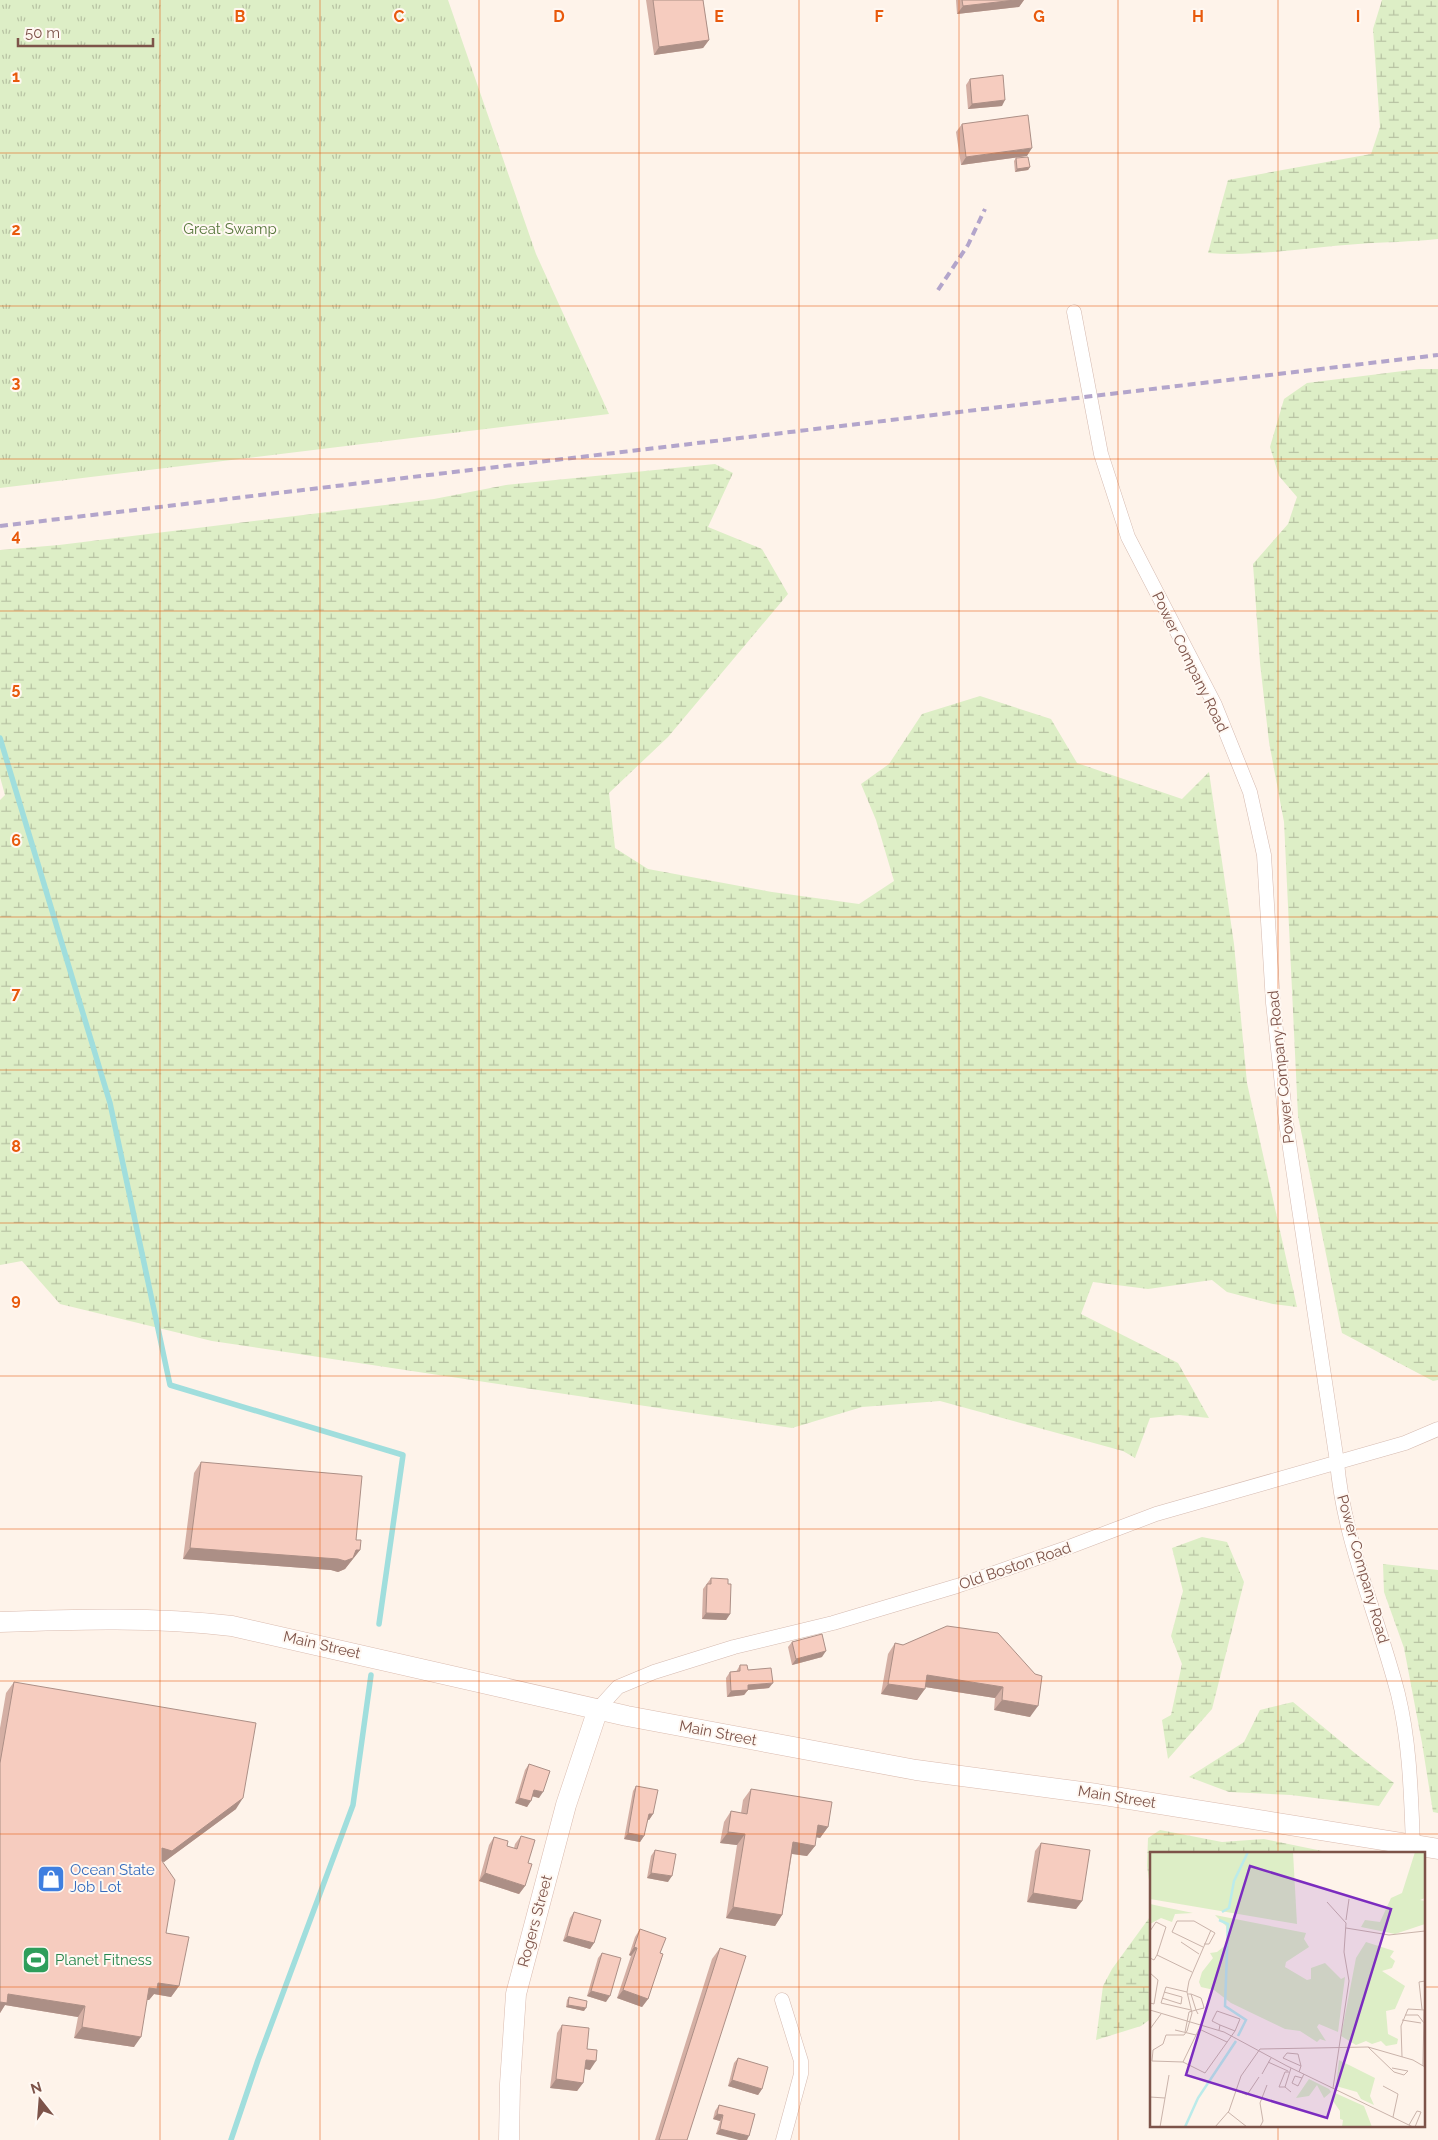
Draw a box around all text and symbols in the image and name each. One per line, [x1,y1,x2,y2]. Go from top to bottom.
text: B [235,7,246,26]
text: C [394,7,405,26]
text: D [553,7,565,26]
text: E [714,7,724,26]
text: F [874,7,884,26]
text: G [1033,7,1045,26]
text: H [1192,7,1204,26]
text: I [1356,7,1360,26]
scale bar [18,15,152,47]
text: 50 m [25,24,60,42]
text: 1 [12,67,20,86]
text: 2 [11,220,21,239]
park label: Great Swamp [183,220,277,238]
text: 3 [12,373,21,392]
text: 4 [11,526,21,545]
street label: Power Company Road [1148,589,1232,735]
text: 5 [12,679,21,698]
text: 6 [11,831,21,850]
text: 7 [12,984,21,1003]
street label: Power Company Road [1264,990,1298,1144]
text: 8 [11,1137,21,1156]
text: 9 [11,1290,21,1309]
street label: Power Company Road [1333,1493,1393,1645]
street label: Old Boston Road [957,1538,1073,1594]
street label: Main Street [282,1627,362,1663]
street label: Main Street [678,1717,758,1749]
street label: Main Street [1077,1782,1157,1812]
inset map [1150,1852,1426,2128]
place label: Ocean State Job Lot [70,1861,155,1896]
shop icon: Ocean State Job Lot [36,1864,66,1894]
street label: Rogers Street [514,1873,556,1969]
sports icon: Planet Fitness [21,1945,51,1975]
place label: Planet Fitness [55,1951,152,1969]
north arrow [15,2075,65,2125]
text: N [29,2078,44,2097]

